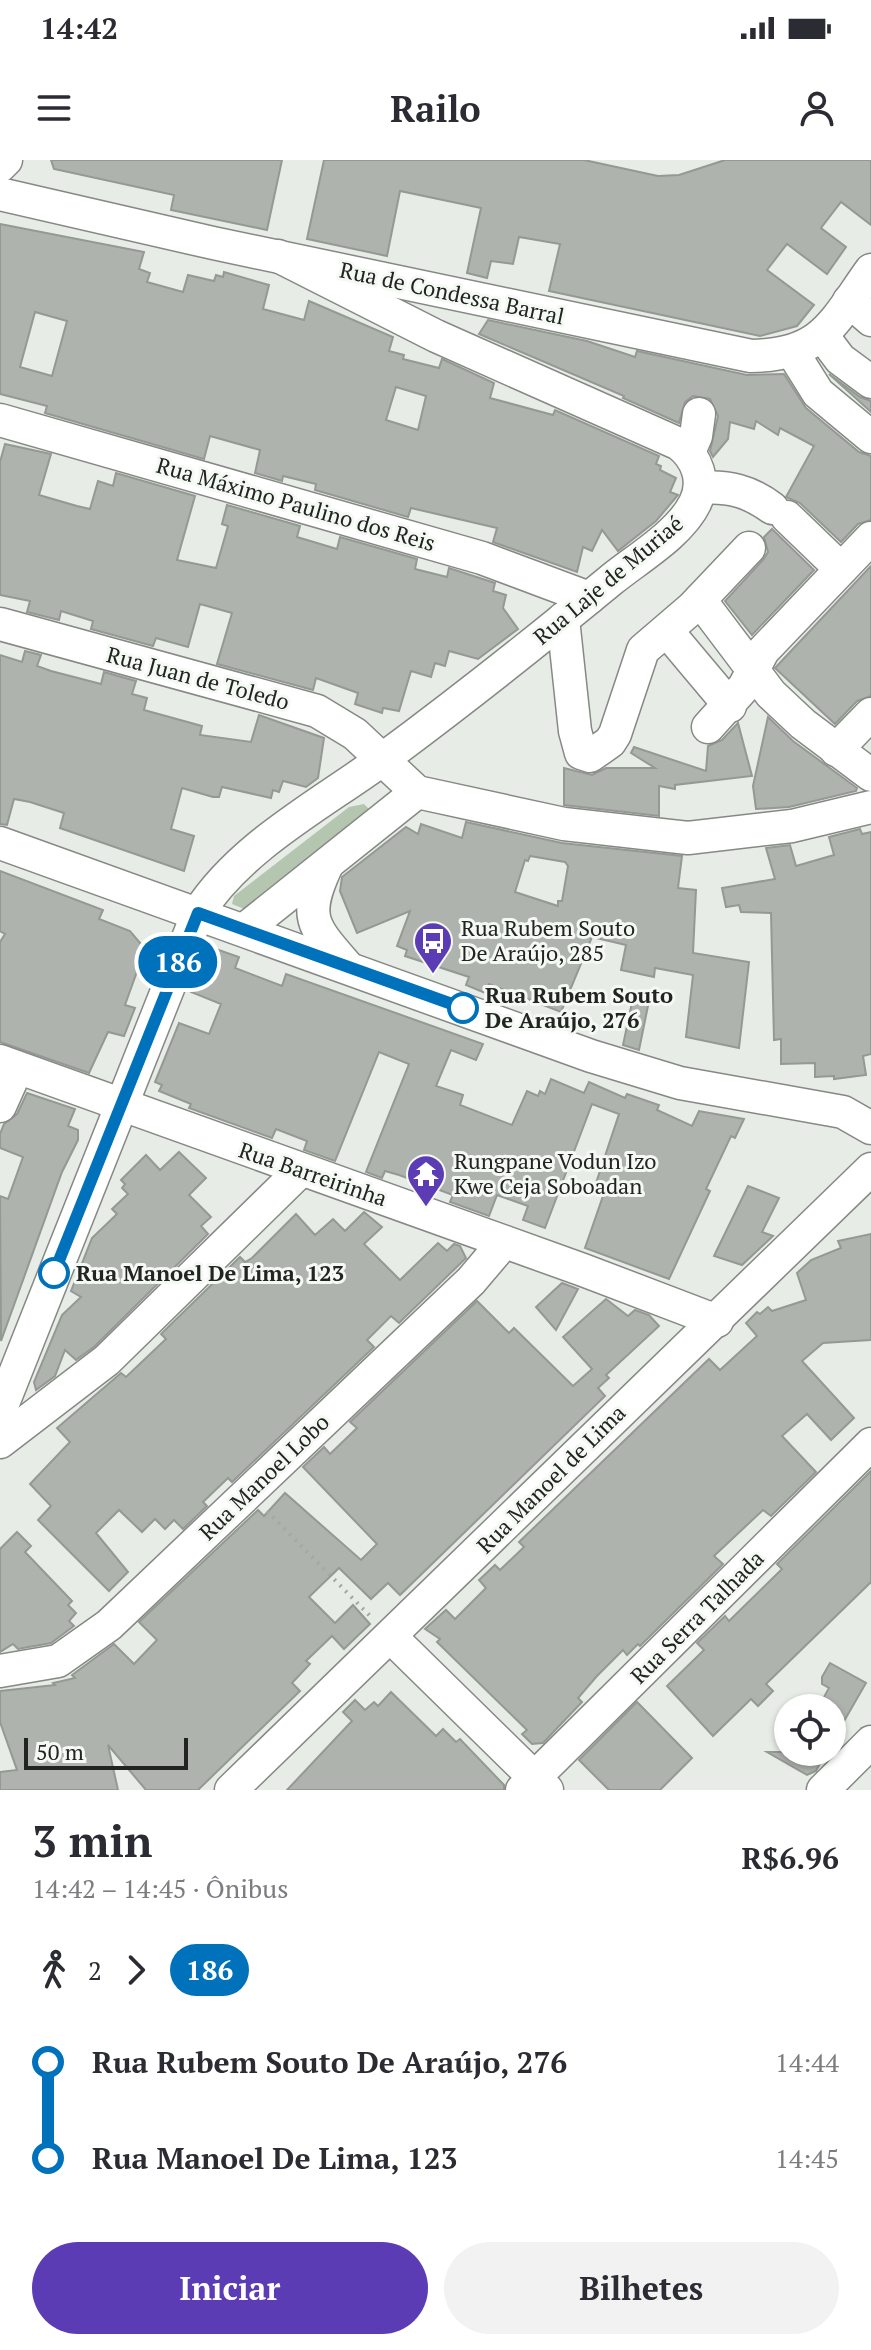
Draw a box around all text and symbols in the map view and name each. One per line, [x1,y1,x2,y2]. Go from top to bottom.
text: 14:42 [40,8,118,48]
text: Railo [390,85,481,132]
icon: menu [32,86,76,130]
icon: person [795,86,839,130]
street label: Rua de Condessa Barral [337,255,567,330]
street label: Rua Máximo Paulino dos Reis [153,450,439,557]
street label: Rua Laje de Muriaé [527,509,688,651]
street label: Rua Juan de Toledo [104,639,293,716]
place label: Rua Rubem Souto De Araújo, 285 [461,913,635,967]
bus stop icon: Rua Rubem Souto De Araújo, 285 [412,920,454,975]
line badge: 186 [132,936,224,988]
text: 186 [154,943,202,980]
place label: Rua Rubem Souto De Araújo, 276 [485,980,673,1034]
marker: Rua Rubem Souto De Araújo, 276 [448,993,478,1023]
street label: Rua Barreirinha [235,1135,391,1212]
place label: Rungpane Vodun Izo Kwe Ceja Soboadan [454,1146,657,1200]
temple icon: Rungpane Vodun Izo Kwe Ceja Soboadan [405,1153,447,1208]
marker: Rua Manoel De Lima, 123 [39,1258,69,1288]
place label: Rua Manoel De Lima, 123 [76,1258,344,1287]
street label: Rua Manoel de Lima [470,1398,631,1559]
street label: Rua Manoel Lobo [192,1407,335,1546]
street label: Rua Serra Talhada [624,1544,770,1690]
map controls [774,1694,846,1766]
button: locate [774,1694,846,1766]
scale bar [24,1734,188,1770]
text: 50 m [36,1737,84,1766]
text: 3 min [32,1811,152,1870]
text: R$6.96 [741,1838,839,1878]
text: 14:42 – 14:45 · Ônibus [32,1871,288,1905]
icon: walk [32,1948,76,1992]
icon: forward [114,1948,158,1992]
text: 186 [186,1951,233,1988]
text: 2 [88,1953,102,1987]
text: Rua Rubem Souto De Araújo, 276 [92,2042,567,2082]
text: 14:44 [775,2045,839,2079]
text: Rua Manoel De Lima, 123 [92,2138,458,2178]
text: 14:45 [775,2141,839,2175]
button: Iniciar [32,2242,428,2334]
button: Bilhetes [444,2242,839,2334]

